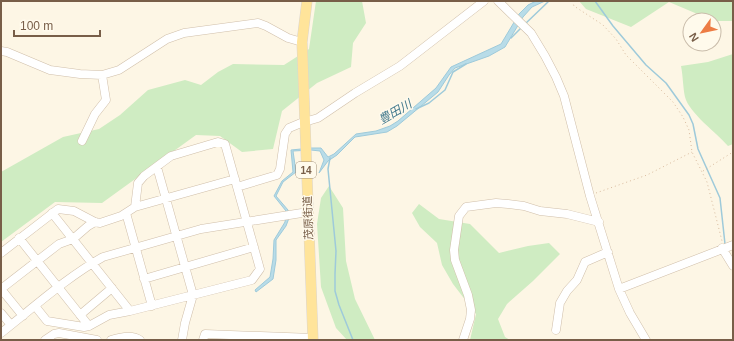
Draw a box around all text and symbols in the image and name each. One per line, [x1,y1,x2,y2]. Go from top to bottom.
scale bar [14,12,100,38]
north arrow [682,12,722,52]
text: 100 m [20,19,53,33]
text: N [686,31,701,44]
water label: 豊田川 [376,96,416,127]
road number: 14 [296,162,316,178]
street label: 茂原街道 [301,196,315,240]

